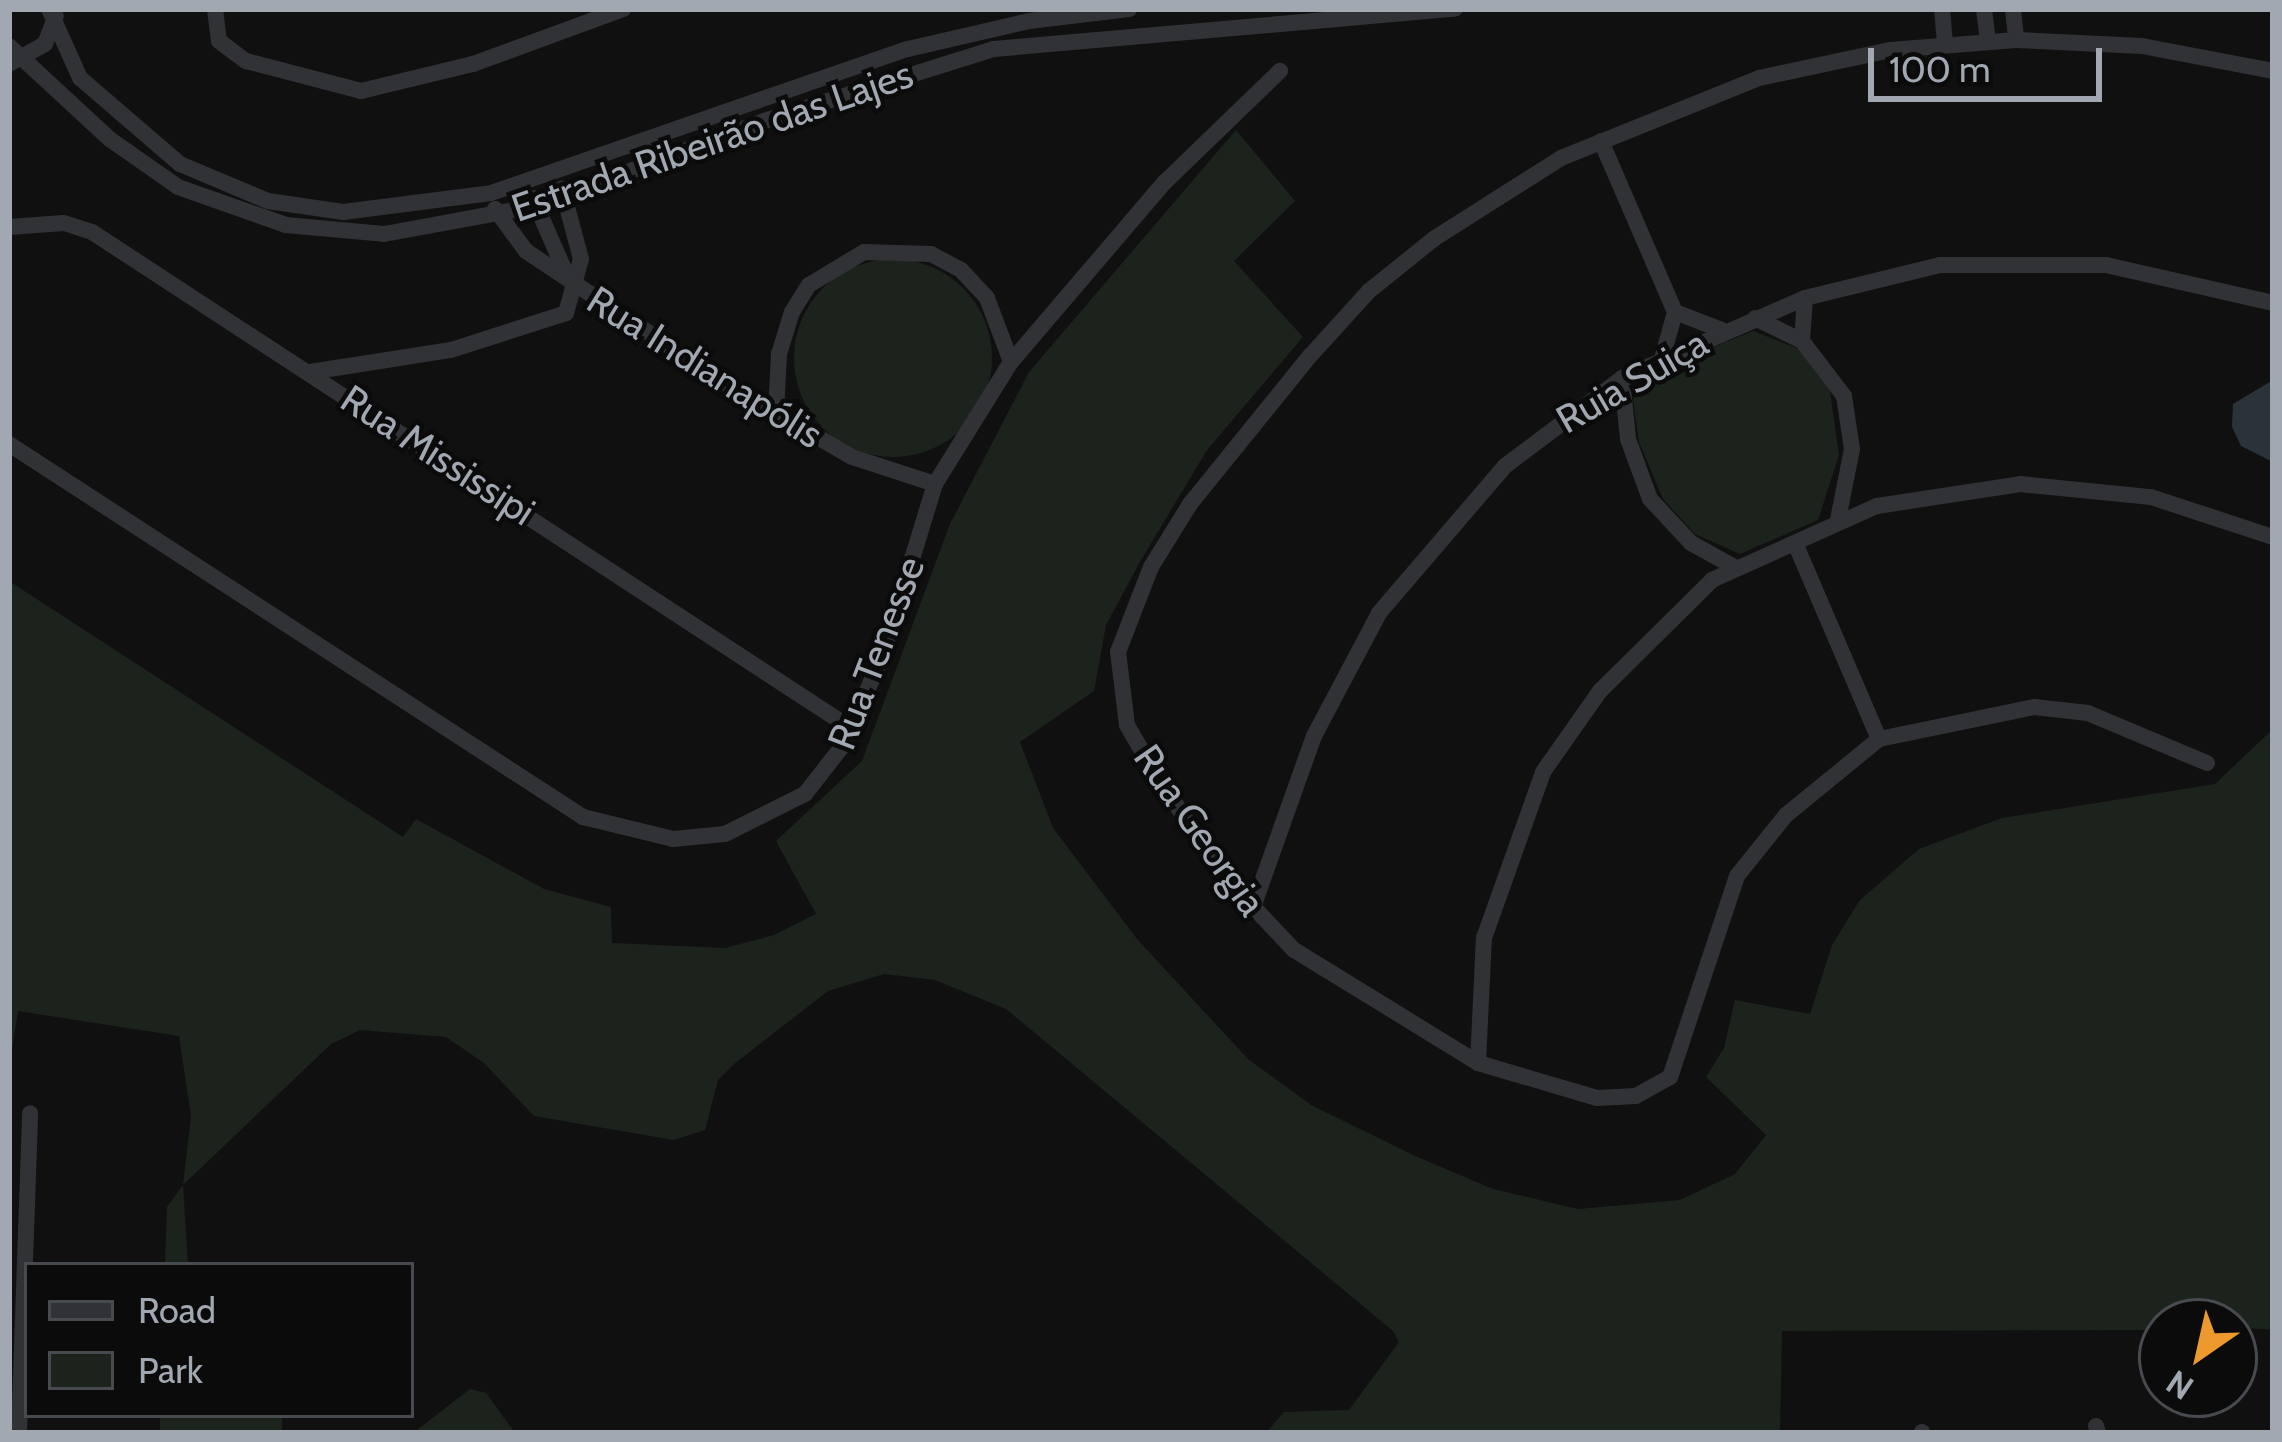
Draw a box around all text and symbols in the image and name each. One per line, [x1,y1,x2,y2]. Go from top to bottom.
scale bar [1874,24,2108,98]
text: 100 m [1889,47,1991,91]
street label: Estrada Ribeirão das Lajes [505,50,919,232]
street label: Rua Indianapólis [579,276,831,458]
street label: Ruia Suiça [1548,319,1716,443]
street label: Rua Mississipi [332,375,544,535]
street label: Rua Tenesse [818,550,934,756]
street label: Rua Georgia [1124,736,1276,924]
legend [24,1262,414,1418]
text: Road [138,1288,216,1332]
north arrow [2138,1298,2258,1418]
text: Park [138,1348,203,1392]
text: N [2159,1362,2200,1408]

